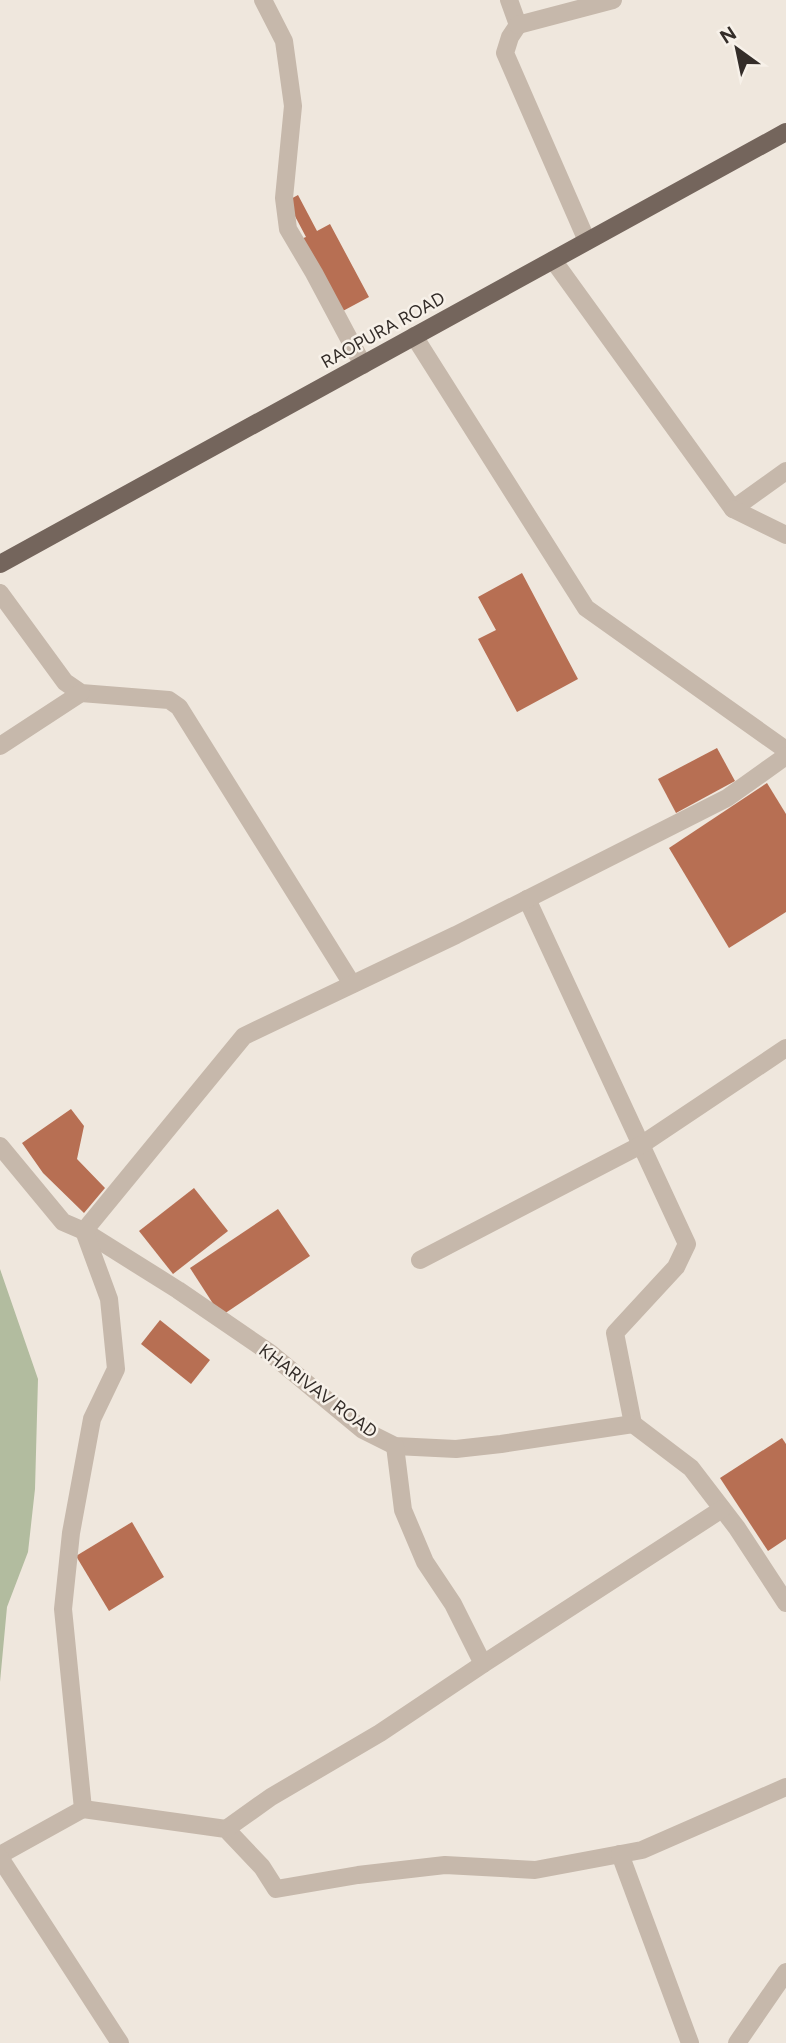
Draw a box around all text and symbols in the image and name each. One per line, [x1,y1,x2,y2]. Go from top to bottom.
north arrow [702,14,772,84]
text: N [716,22,740,49]
street label: RAOPURA ROAD [317,287,449,373]
street label: KHARIVAV ROAD [254,1339,382,1443]

